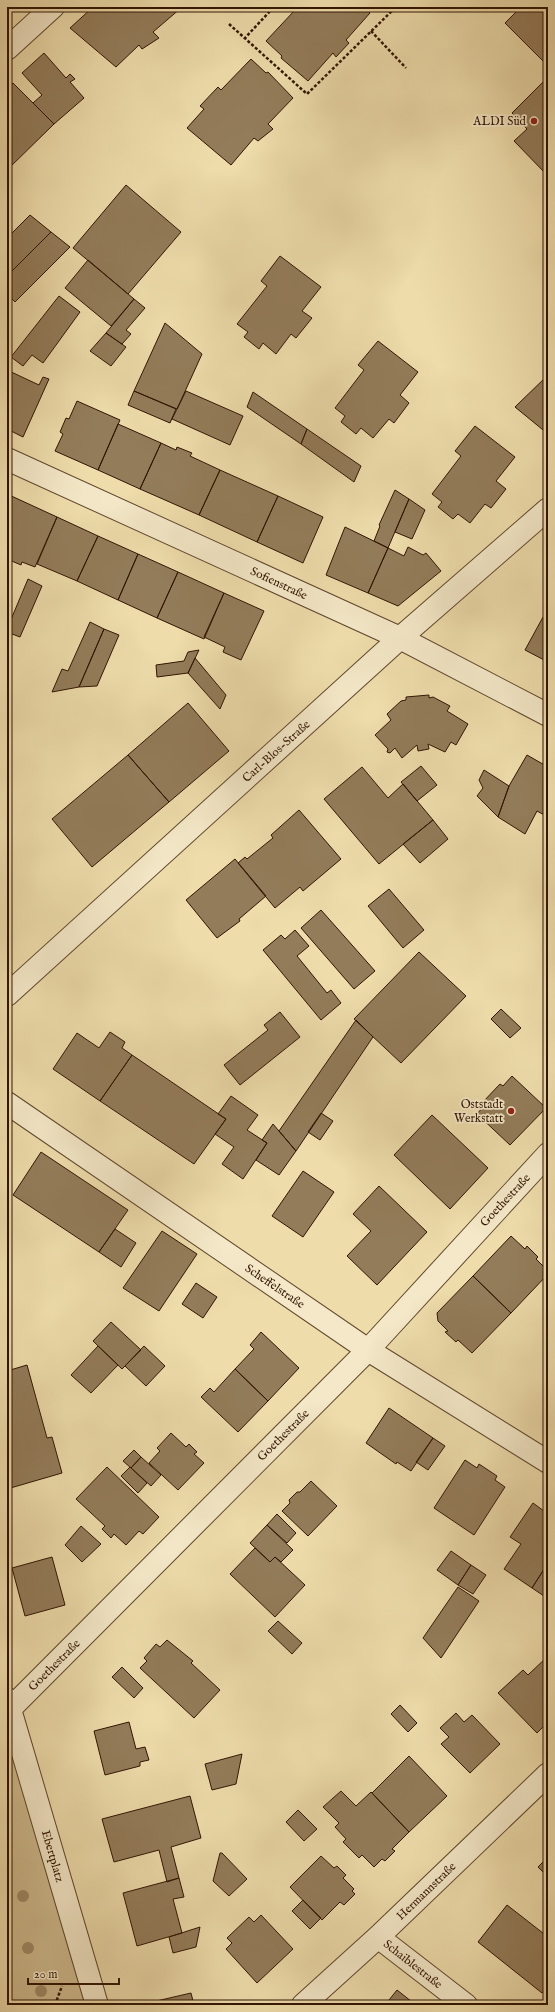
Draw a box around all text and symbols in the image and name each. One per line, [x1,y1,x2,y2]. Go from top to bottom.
place label: ALDI Süd [472,114,527,129]
marker: ALDI Süd [529,116,539,126]
street label: Sofienstraße [248,564,310,603]
street label: Carl-Blos-Straße [239,717,314,786]
place label: Oststadt Werkstatt [454,1097,503,1126]
marker: Oststadt Werkstatt [506,1106,516,1116]
street label: Goethestraße [477,1170,534,1230]
street label: Scheffelstraße [242,1261,308,1312]
street label: Goethestraße [254,1406,313,1464]
street label: Goethestraße [25,1636,84,1694]
street label: Ebertplatz [37,1828,67,1885]
street label: Hermannstraße [393,1859,460,1923]
street label: Schaiblestraße [380,1937,446,1992]
scale bar [28,1960,119,1986]
text: 20 m [34,1967,57,1982]

